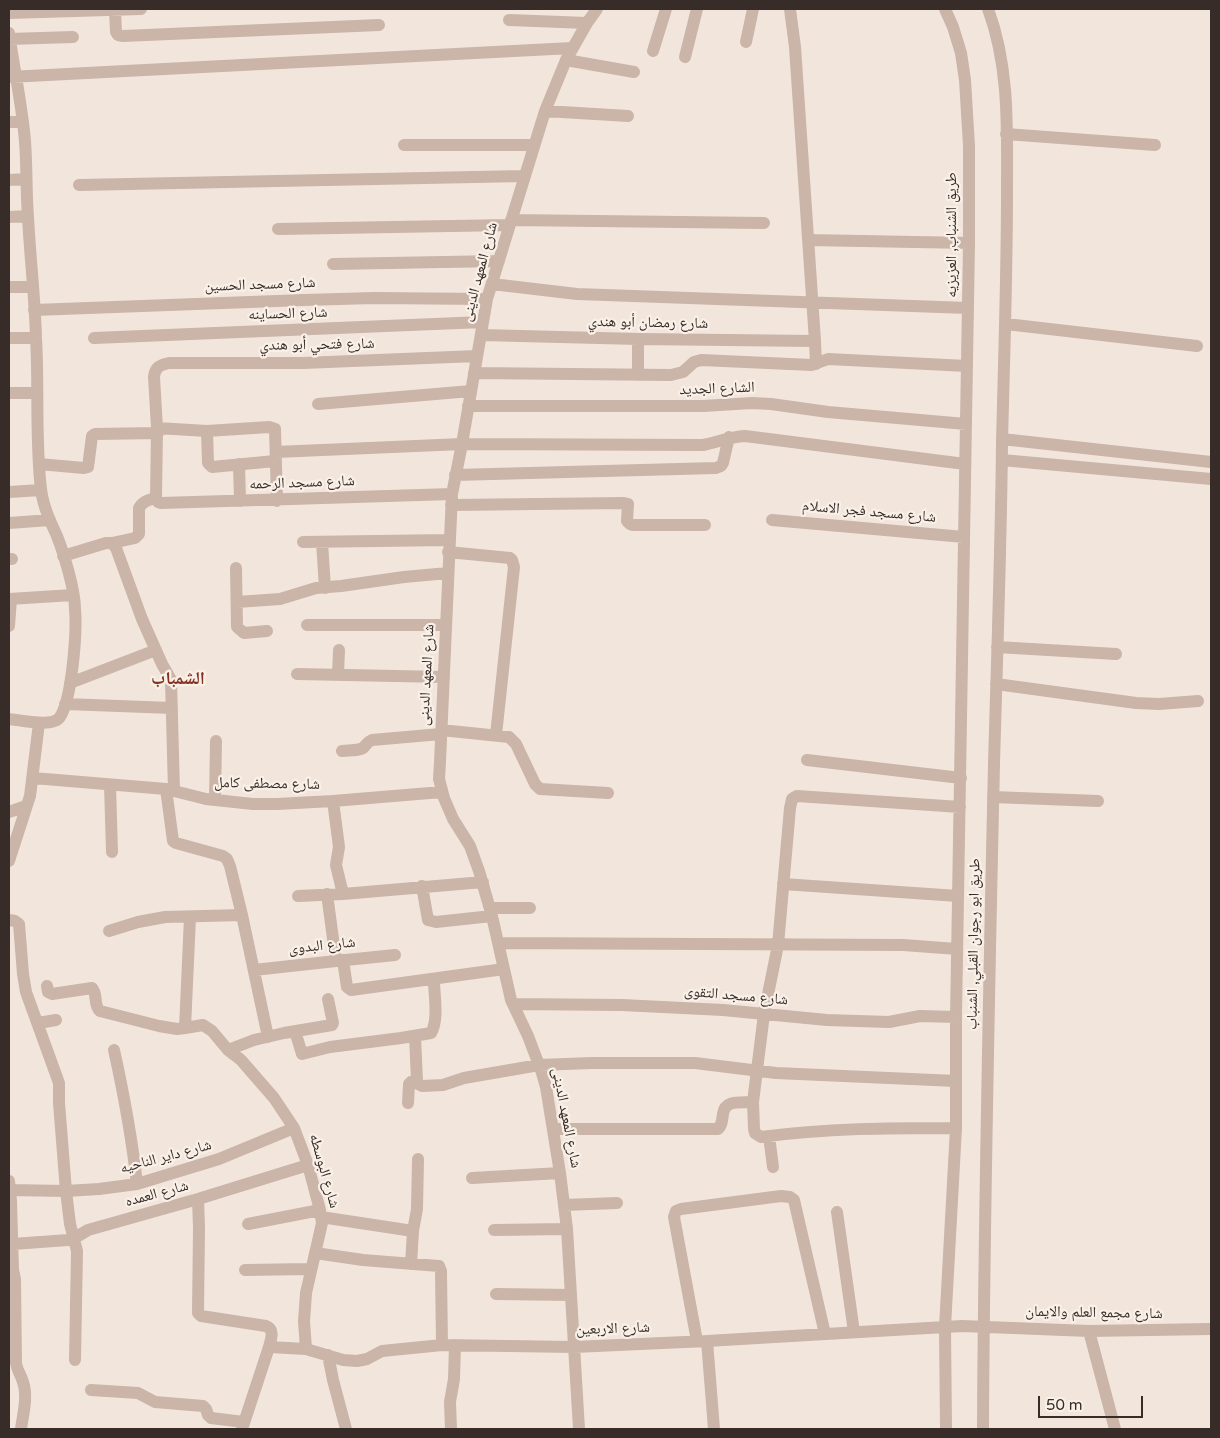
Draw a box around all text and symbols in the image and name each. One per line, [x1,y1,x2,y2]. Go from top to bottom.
street label: طريق الشنباب, العزيزيه [943,172,961,298]
street label: شارع المعهد الدينى [458,220,502,324]
street label: شارع مسجد الحسين [204,274,316,296]
street label: شارع الحساينه [248,304,328,324]
street label: شارع رمضان أبو هندي [588,313,708,333]
street label: شارع فتحي أبو هندي [259,335,375,355]
street label: الشارع الجديد [679,379,755,399]
street label: شارع مسجد الرحمه [249,472,355,494]
street label: شارع مسجد فجر الاسلام [801,497,937,527]
street label: شارع المعهد الدينى [415,624,439,726]
district label: الشمباب [151,668,205,690]
street label: شارع مصطفى كامل [214,774,320,794]
street label: طريق ابو رجوان القبلي, الشنباب [964,858,984,1030]
street label: شارع البدوى [288,934,356,958]
street label: شارع مسجد التقوى [683,982,789,1010]
street label: شارع المعهد الدينى [547,1066,585,1170]
street label: شارع البوسطه [305,1132,343,1210]
street label: شارع داير الناحيه [118,1136,214,1178]
street label: شارع العمده [123,1177,191,1211]
street label: شارع مجمع العلم والايمان [1025,1303,1163,1323]
street label: شارع الاربعين [576,1319,650,1339]
scale bar [1040,1386,1145,1418]
text: 50 m [1046,1396,1083,1414]

